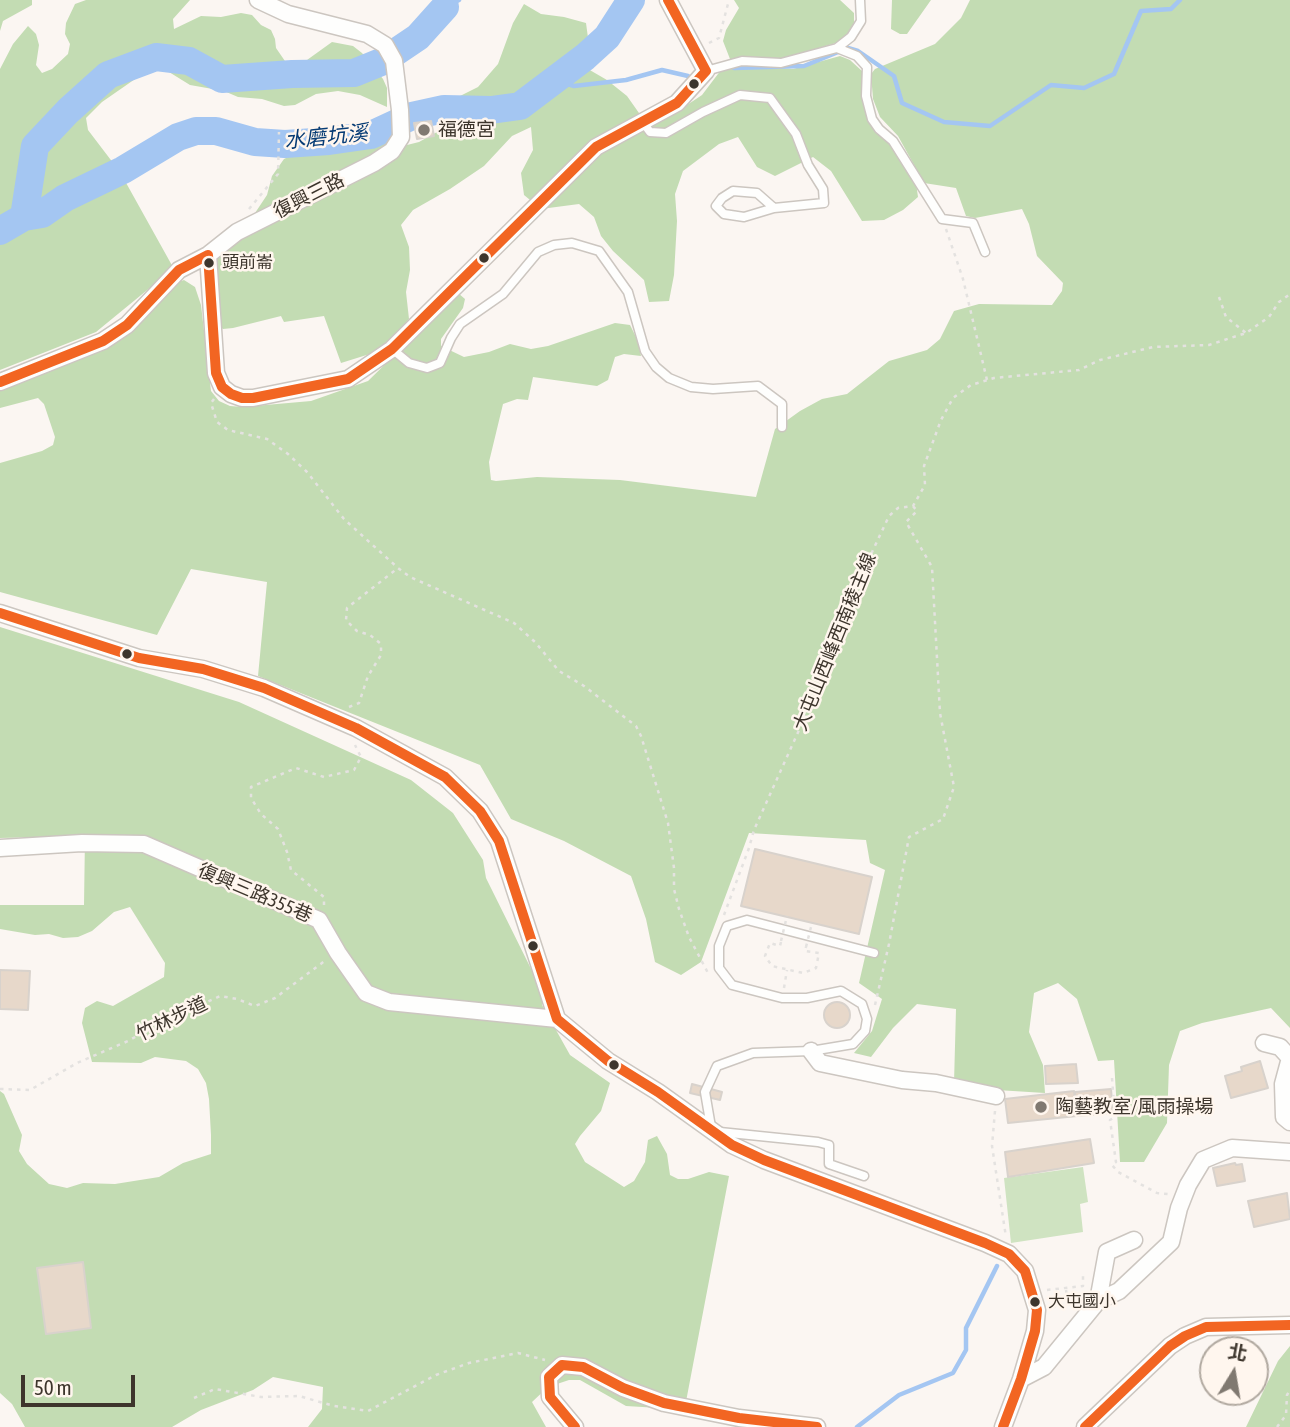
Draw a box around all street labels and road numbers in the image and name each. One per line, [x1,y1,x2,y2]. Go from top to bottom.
street label: 復興三路 [270,169,348,223]
street label: 大屯山西峰西南稜主線 [789,550,881,734]
street label: 復興三路355巷 [194,859,316,927]
street label: 竹林步道 [133,992,211,1046]

